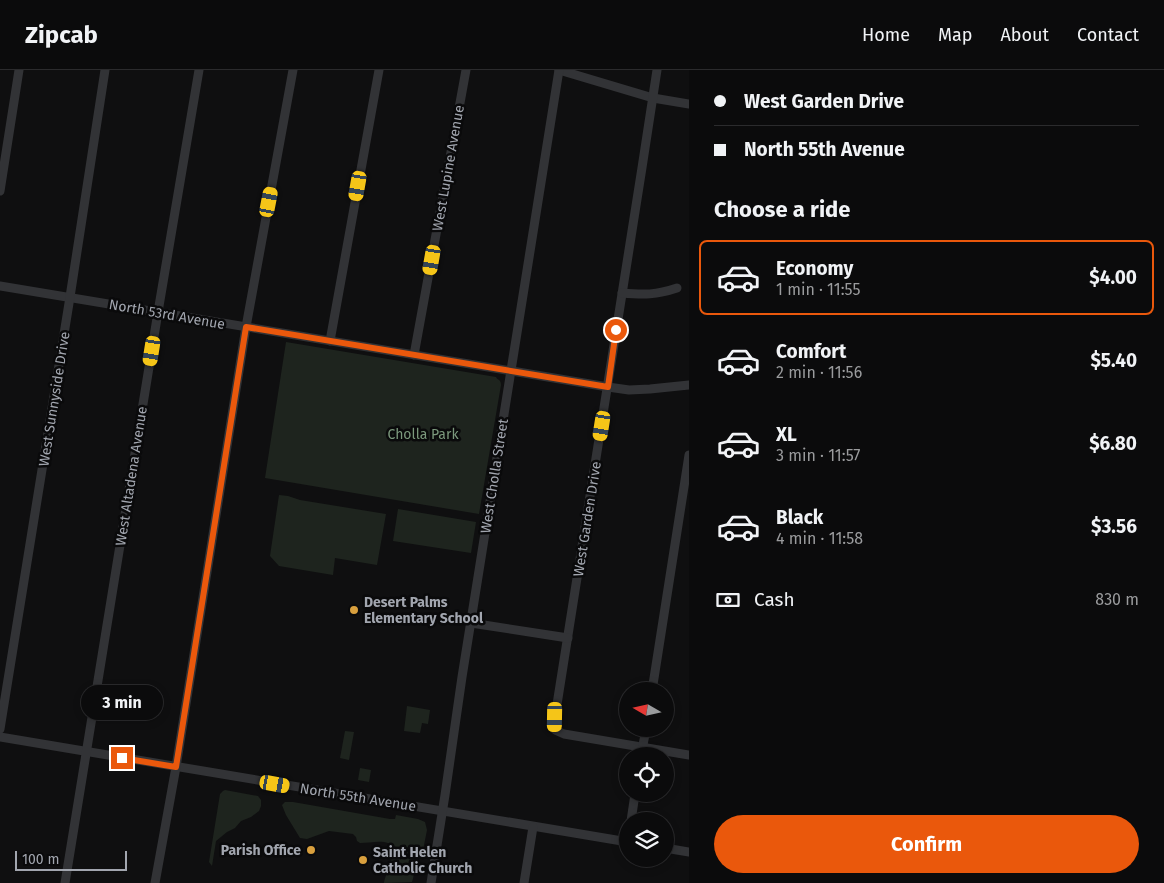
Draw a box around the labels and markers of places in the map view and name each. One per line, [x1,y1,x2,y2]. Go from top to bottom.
place label: Desert Palms Elementary School [364,594,484,627]
marker: Desert Palms Elementary School [348,604,360,616]
place label: Parish Office [221,842,301,859]
marker: Parish Office [305,844,317,856]
place label: Saint Helen Catholic Church [373,844,472,877]
marker: Saint Helen Catholic Church [357,854,369,866]

